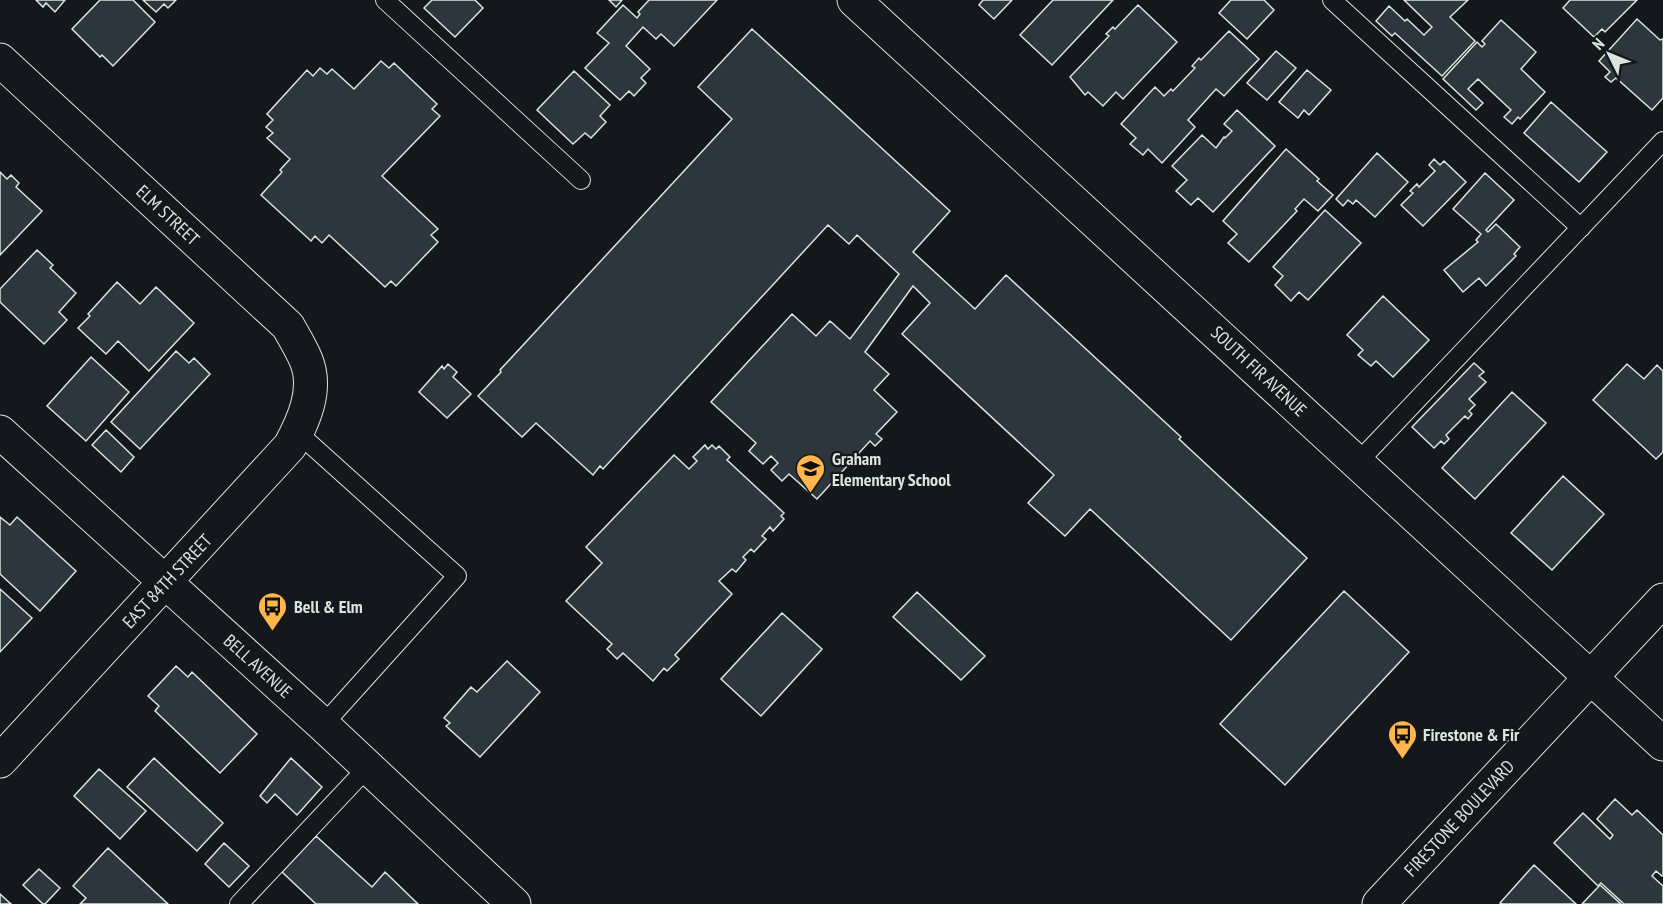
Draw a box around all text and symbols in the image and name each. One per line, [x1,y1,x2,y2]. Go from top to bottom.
north arrow [1579,24,1639,84]
text: N [1588,34,1608,54]
street label: ELM STREET [132,180,204,250]
street label: SOUTH FIR AVENUE [1206,321,1312,421]
place label: Graham Elementary School [832,447,951,491]
school or university icon: Graham Elementary School [795,452,827,494]
street label: EAST 84TH STREET [117,529,217,633]
bus stop icon: Bell & Elm [257,590,289,632]
place label: Bell & Elm [294,595,363,618]
street label: BELL AVENUE [219,629,297,703]
bus stop icon: Firestone & Fir [1386,718,1418,760]
place label: Firestone & Fir [1423,723,1520,746]
street label: FIRESTONE BOULEVARD [1399,755,1519,881]

